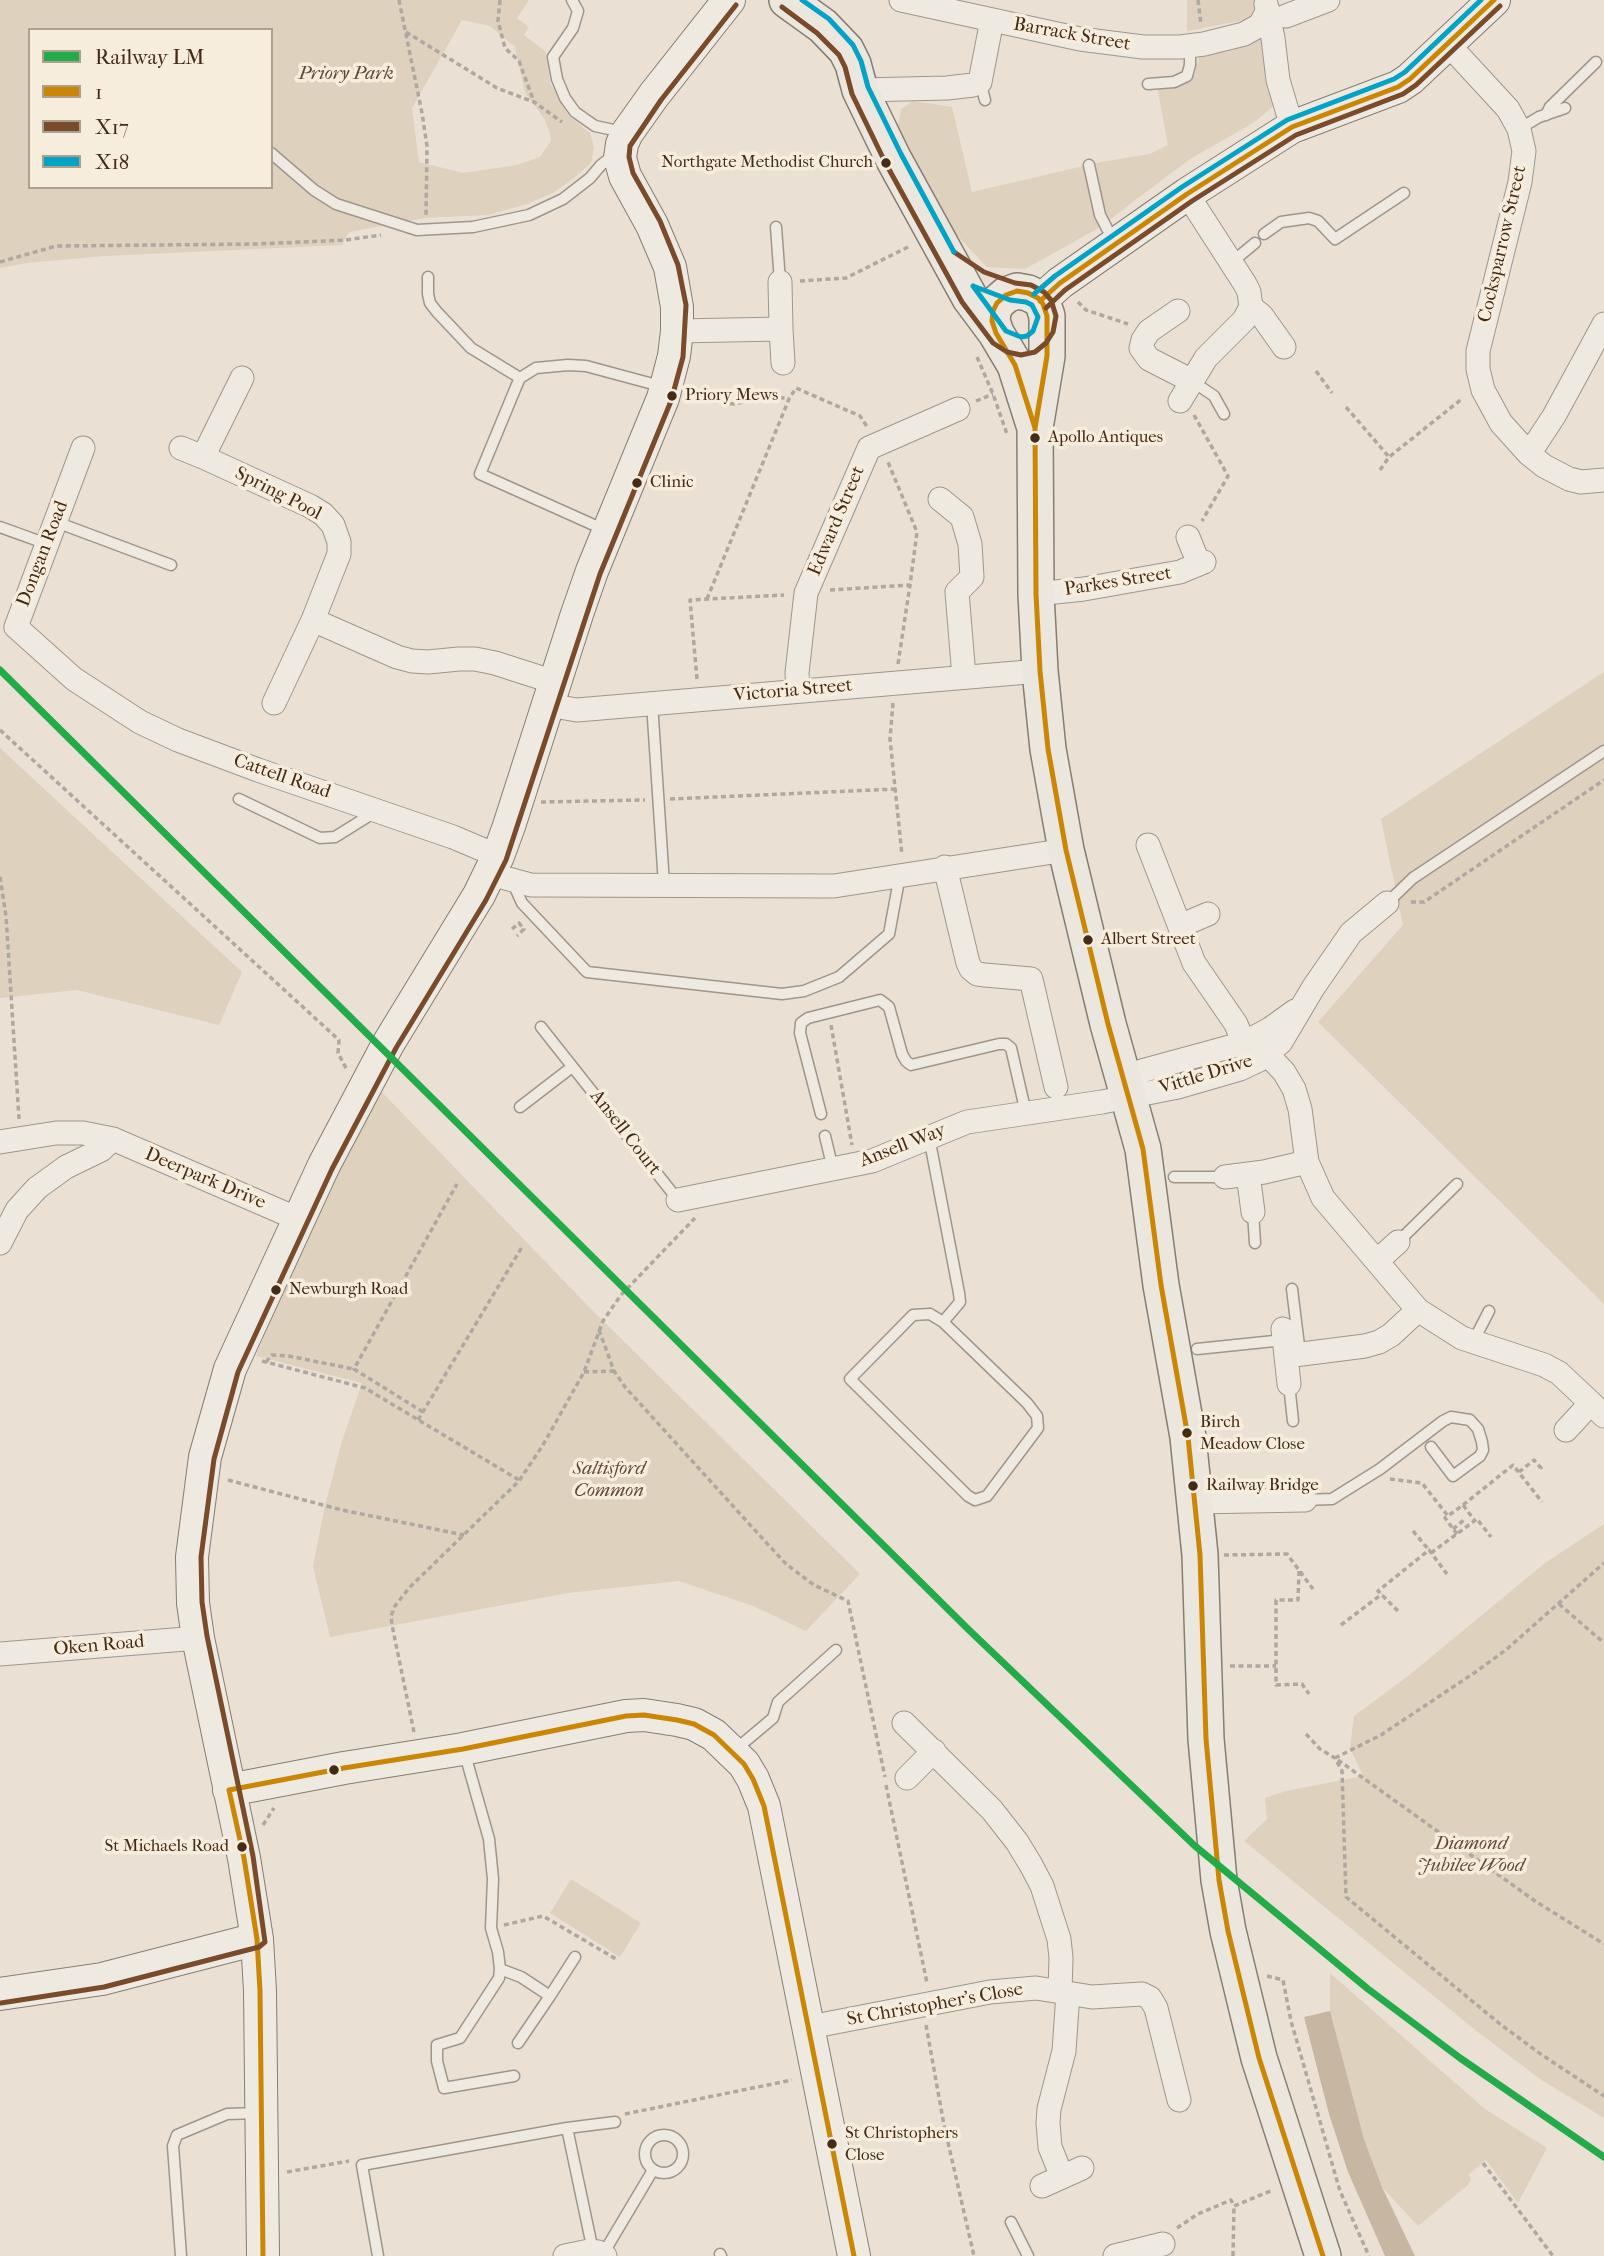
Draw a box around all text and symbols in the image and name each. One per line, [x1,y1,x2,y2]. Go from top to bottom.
street label: Barrack Street [1012,13,1132,57]
legend [28,28,273,189]
text: Railway LM [95,45,204,69]
park label: Priory Park [298,63,394,85]
text: 1 [95,80,103,104]
text: X17 [95,115,129,139]
text: X18 [95,150,129,174]
place label: Northgate Methodist Church [661,153,873,173]
marker: Northgate Methodist Church [879,156,893,170]
street label: Cocksparrow Street [1474,163,1532,325]
place label: Priory Mews [685,386,778,406]
marker: Priory Mews [665,389,679,403]
place label: Apollo Antiques [1048,428,1163,448]
marker: Apollo Antiques [1028,431,1042,445]
street label: Spring Pool [231,462,325,526]
street label: Edward Street [804,463,870,579]
place label: Clinic [650,473,693,493]
marker: Clinic [630,476,644,490]
street label: Dongan Road [12,498,74,610]
street label: Parkes Street [1063,562,1173,602]
street label: Victoria Street [733,674,853,708]
street label: Cattell Road [230,750,334,804]
place label: Albert Street [1101,930,1196,950]
marker: Albert Street [1081,933,1095,947]
street label: Vittle Drive [1157,1050,1255,1100]
street label: Ansell Court [585,1086,665,1180]
street label: Ansell Way [857,1119,949,1173]
street label: Deerpark Drive [141,1143,269,1215]
place label: Newburgh Road [289,1280,408,1300]
marker: Newburgh Road [269,1283,283,1297]
place label: Birch Meadow Close [1200,1413,1305,1453]
marker: Birch Meadow Close [1180,1426,1194,1440]
park label: Saltisford Common [573,1458,645,1502]
place label: Railway Bridge [1206,1476,1319,1496]
marker: Railway Bridge [1186,1479,1200,1493]
street label: Oken Road [53,1631,145,1661]
unlabelled marker [327,1763,341,1777]
park label: Diamond Jubilee Wood [1418,1833,1524,1877]
place label: St Michaels Road [104,1837,229,1857]
marker: St Michaels Road [235,1840,249,1854]
street label: St Christopher's Close [845,1978,1025,2032]
place label: St Christophers Close [845,2124,958,2164]
marker: St Christophers Close [825,2137,839,2151]

